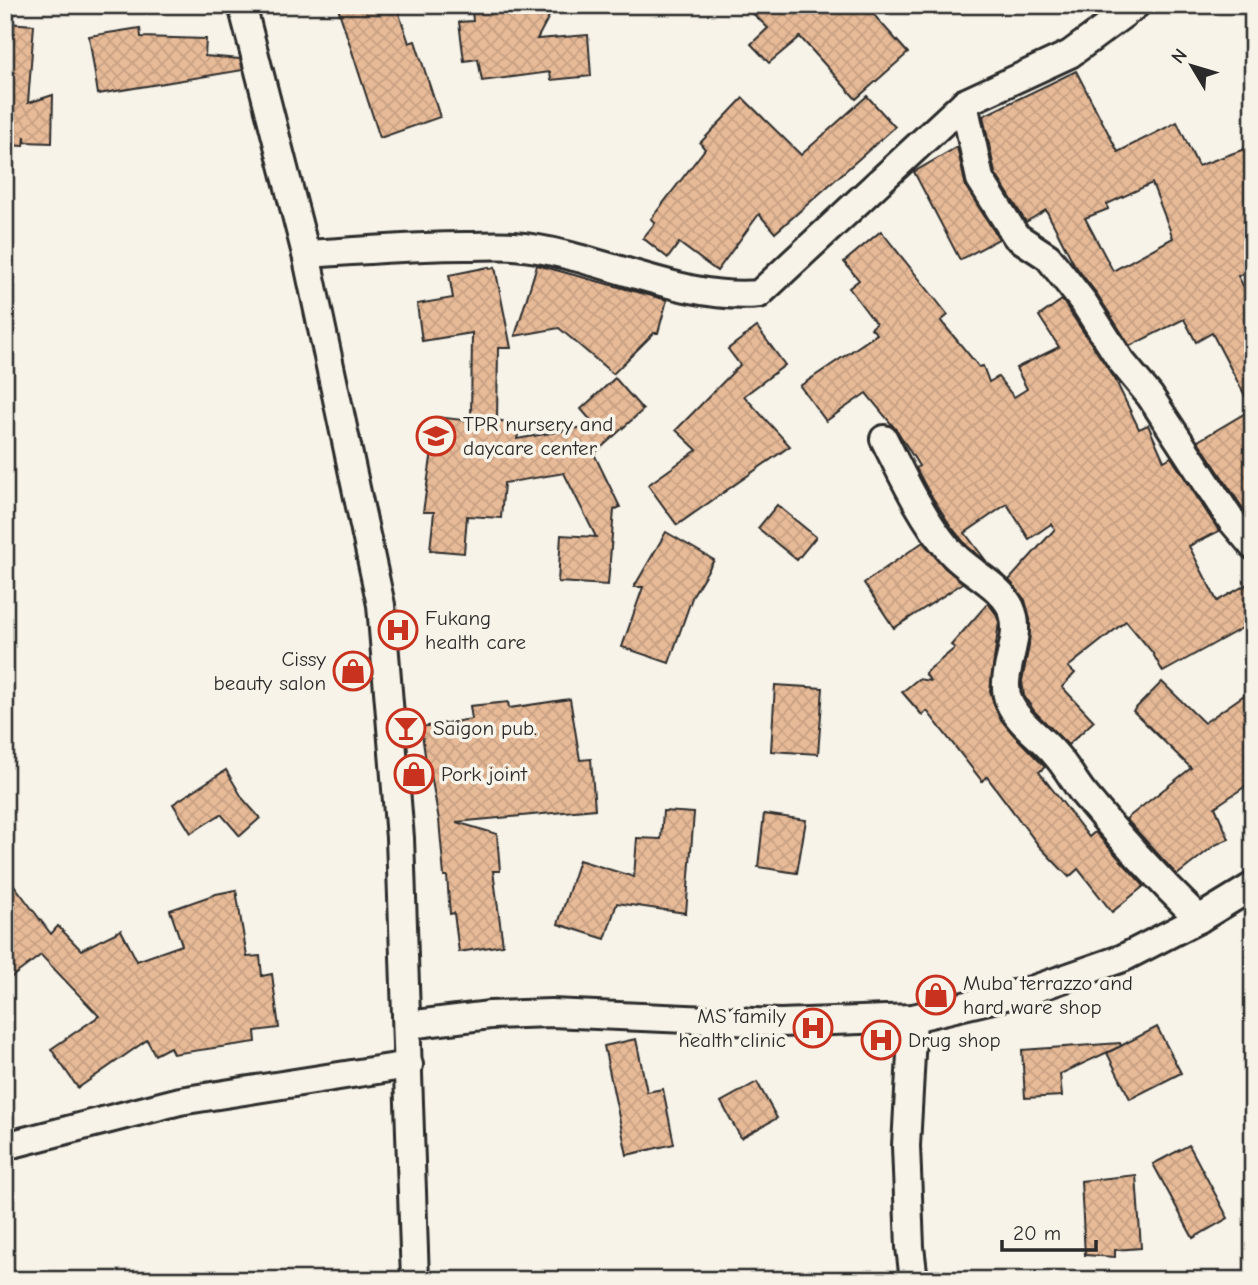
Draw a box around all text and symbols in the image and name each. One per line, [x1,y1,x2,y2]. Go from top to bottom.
north arrow [1156,32,1226,102]
text: N [1167,44,1192,68]
place label: TPR nursery and daycare center [463,412,613,460]
school or university icon: TPR nursery and daycare center [415,415,457,457]
place label: Fukang health care [425,606,526,654]
hospital icon: Fukang health care [377,609,419,651]
place label: Cissy beauty salon [213,647,327,695]
shop icon: Cissy beauty salon [332,650,374,692]
bar icon: Saigon pub. [385,707,427,749]
place label: Saigon pub. [433,716,537,740]
shop icon: Pork joint [393,753,435,795]
place label: Pork joint [441,762,528,786]
place label: Muba terrazzo and hard ware shop [963,971,1133,1019]
shop icon: Muba terrazzo and hard ware shop [915,974,957,1016]
place label: MS family health clinic [679,1004,787,1052]
hospital icon: MS family health clinic [792,1007,834,1049]
hospital icon: Drug shop [860,1019,902,1061]
place label: Drug shop [908,1028,1001,1052]
scale bar [1002,1208,1097,1252]
text: 20 m [1013,1221,1061,1245]

